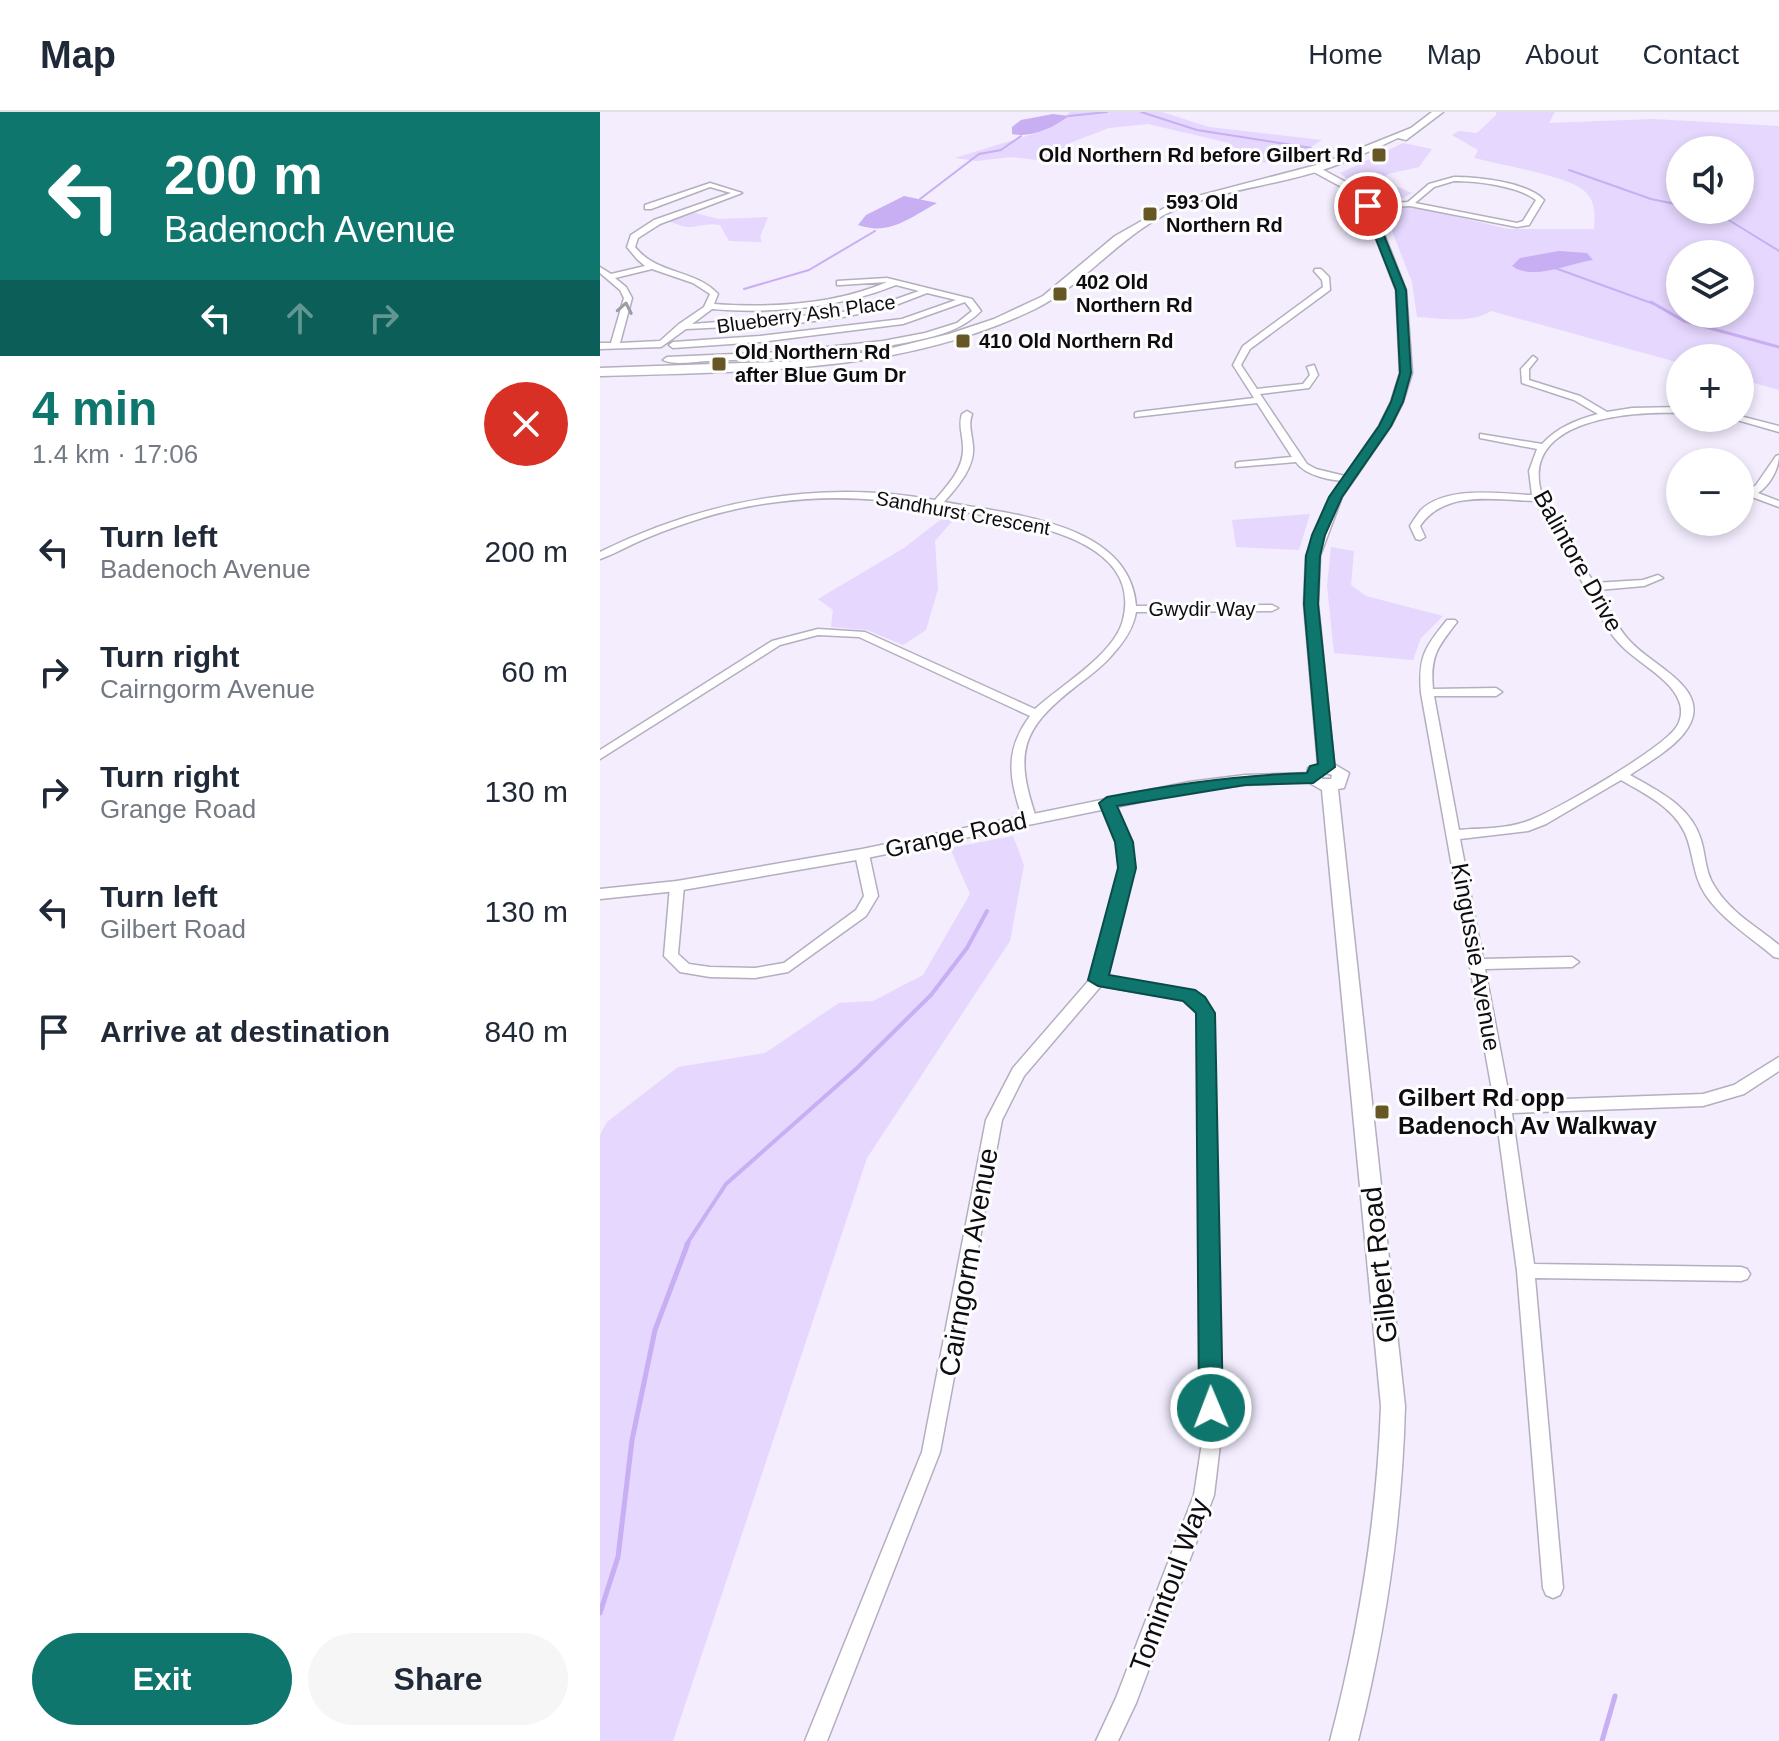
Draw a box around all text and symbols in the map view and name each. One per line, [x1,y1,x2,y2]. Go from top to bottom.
text: Map [40,34,116,76]
text: Home [1308,39,1383,70]
text: Map [1427,39,1481,70]
text: About [1525,39,1599,70]
text: Contact [1643,39,1739,70]
map controls [1666,136,1754,536]
button: sound [1666,136,1754,224]
text: 200 m [164,143,323,206]
icon: left [32,144,136,248]
place label: Old Northern Rd before Gilbert Rd [1039,144,1363,166]
marker: Old Northern Rd before Gilbert Rd [1370,146,1388,164]
pin [1334,172,1402,240]
icon: arrive [1346,184,1390,228]
place label: 593 Old Northern Rd [1166,191,1283,236]
marker: 593 Old Northern Rd [1141,205,1159,223]
text: Badenoch Avenue [164,209,456,250]
button: layers [1666,240,1754,328]
place label: 402 Old Northern Rd [1076,271,1193,316]
marker: 402 Old Northern Rd [1051,285,1069,303]
street label: Blueberry Ash Place [715,291,897,337]
icon: left [194,296,238,340]
icon: ahead [278,296,322,340]
icon: right [362,296,406,340]
one-way arrow [615,302,632,315]
place label: 410 Old Northern Rd [979,330,1173,352]
marker: 410 Old Northern Rd [954,332,972,350]
place label: Old Northern Rd after Blue Gum Dr [735,341,906,386]
button: + [1666,344,1754,432]
marker: Old Northern Rd after Blue Gum Dr [710,355,728,373]
text: 4 min [32,382,157,435]
button: close [484,382,568,466]
text: 1.4 km · 17:06 [32,439,198,469]
button: − [1666,448,1754,536]
street label: Balintore Drive [1528,485,1628,636]
street label: Sandhurst Crescent [874,487,1052,539]
text: Turn left [100,520,218,553]
icon: left [32,530,76,574]
text: 200 m [485,535,568,568]
text: Badenoch Avenue [100,554,311,584]
street label: Gwydir Way [1148,598,1256,620]
text: Turn right [100,640,239,673]
icon: right [32,650,76,694]
text: 60 m [501,655,568,688]
text: Cairngorm Avenue [100,674,315,704]
text: Turn right [100,760,239,793]
icon: right [32,770,76,814]
text: 130 m [485,775,568,808]
text: Grange Road [100,794,256,824]
street label: Grange Road [883,806,1029,863]
street label: Kingussie Avenue [1447,861,1506,1053]
text: Turn left [100,880,218,913]
icon: left [32,890,76,934]
text: 130 m [485,895,568,928]
text: Gilbert Road [100,914,246,944]
icon: arrive [32,1010,76,1054]
text: Arrive at destination [100,1015,390,1048]
text: 840 m [485,1015,568,1048]
place label: Gilbert Rd opp Badenoch Av Walkway [1398,1084,1657,1139]
marker: Gilbert Rd opp Badenoch Av Walkway [1373,1103,1391,1121]
street label: Cairngorm Avenue [933,1145,1004,1379]
street label: Gilbert Road [1356,1185,1403,1345]
position arrow [1169,1366,1253,1450]
street label: Tomintoul Way [1124,1494,1215,1676]
button: Exit [32,1633,292,1725]
button: Share [308,1633,568,1725]

